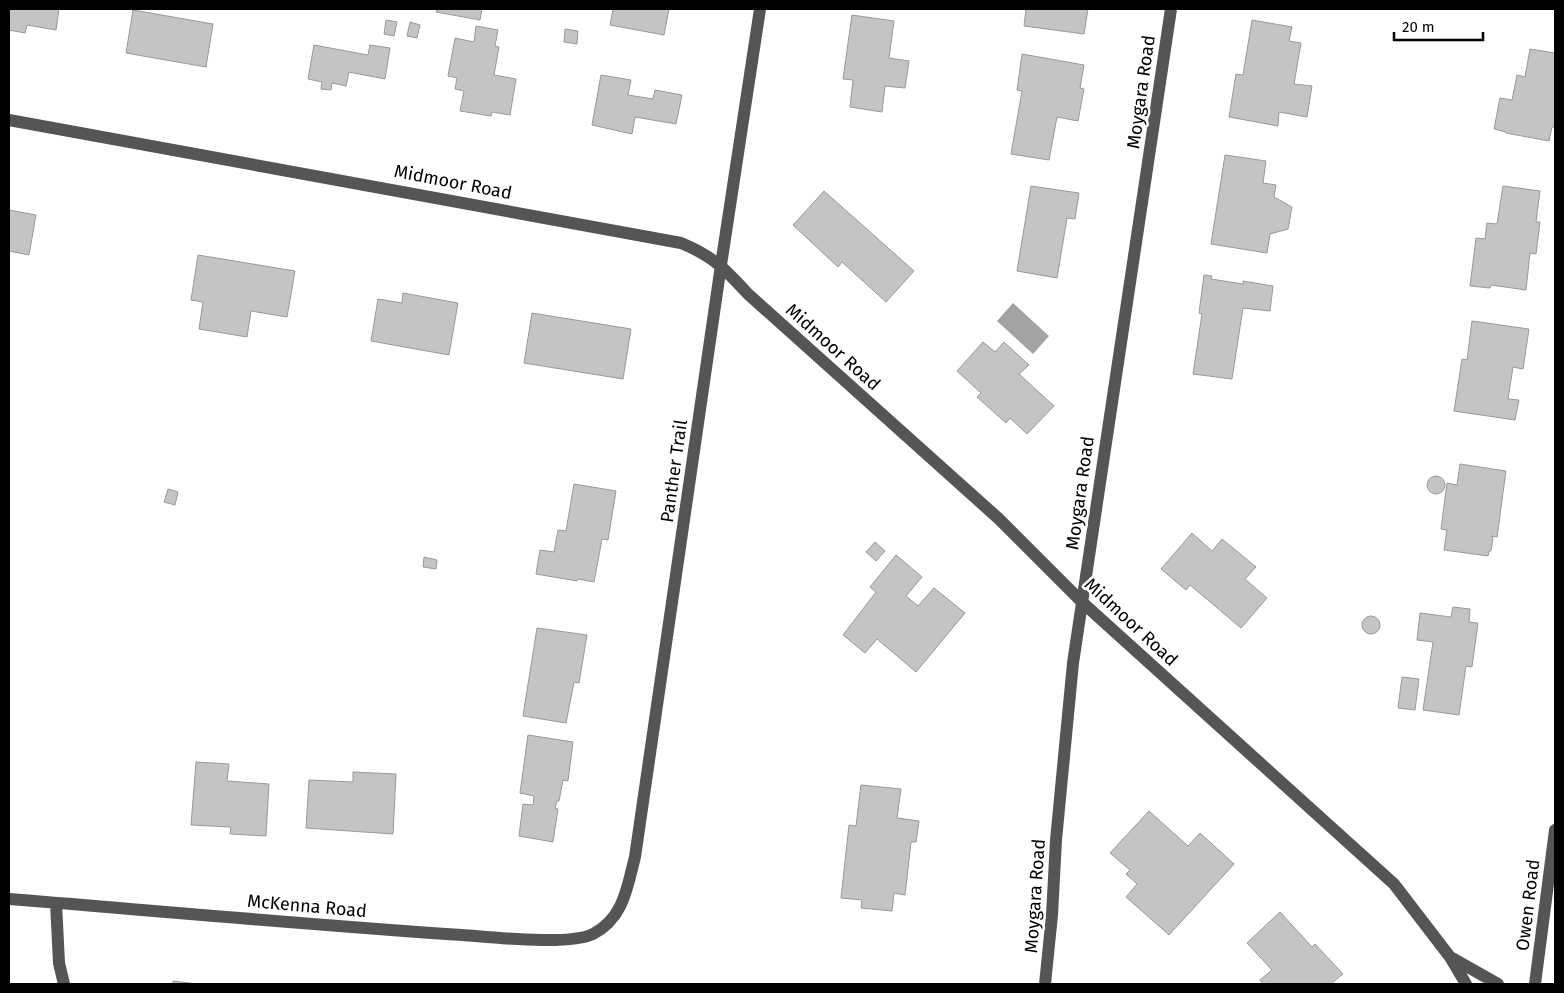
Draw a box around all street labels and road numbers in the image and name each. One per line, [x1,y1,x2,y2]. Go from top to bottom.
street label: Moygara Road [1122,34,1160,150]
street label: Midmoor Road [392,160,514,204]
street label: Midmoor Road [781,299,885,395]
street label: Panther Trail [656,418,692,524]
street label: Moygara Road [1061,435,1099,551]
street label: Midmoor Road [1080,573,1182,671]
street label: Moygara Road [1020,838,1050,954]
street label: Owen Road [1511,858,1545,952]
street label: McKenna Road [246,890,368,922]

